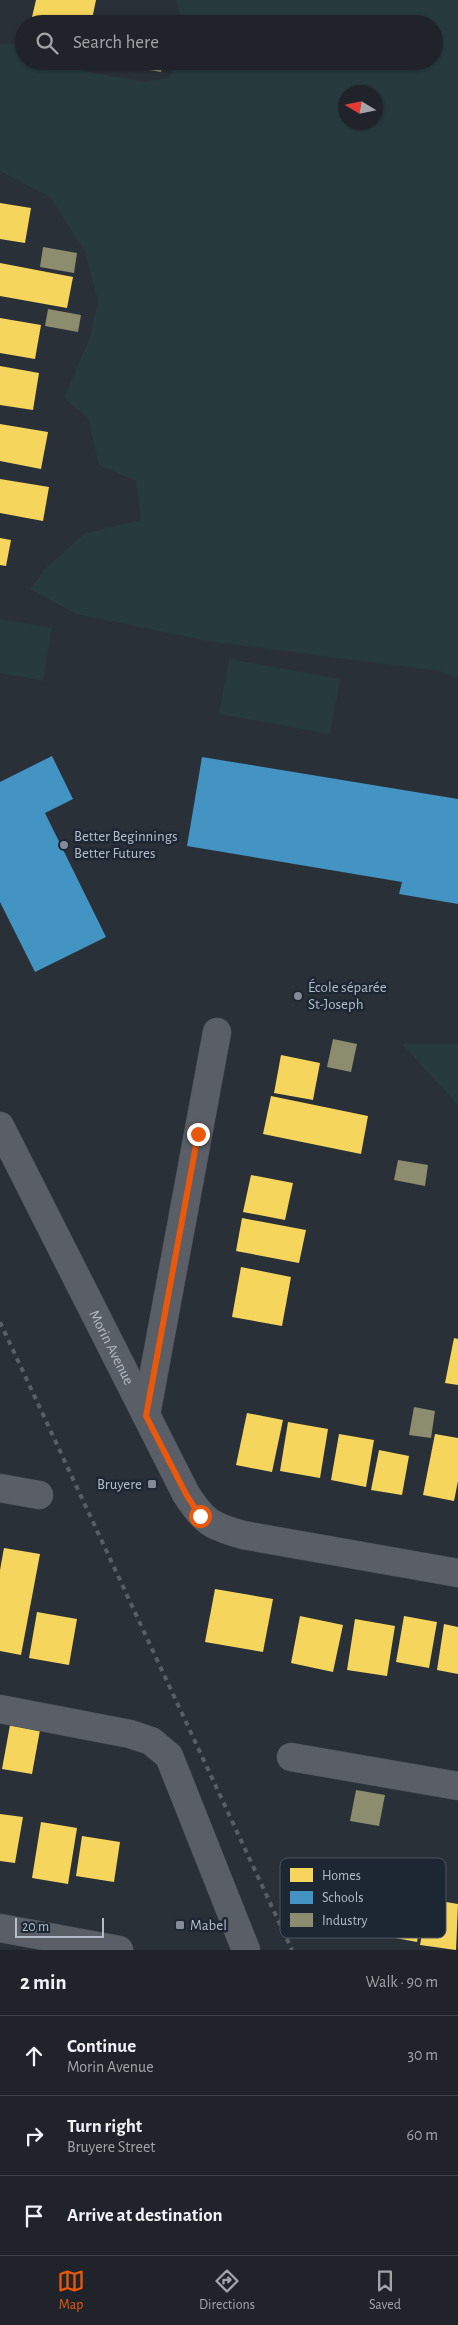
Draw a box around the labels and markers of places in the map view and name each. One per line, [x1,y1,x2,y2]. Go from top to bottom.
place label: Better Beginnings Better Futures [74,829,178,861]
marker: Better Beginnings Better Futures [58,839,70,851]
place label: École séparée St-Joseph [308,978,387,1012]
marker: École séparée St-Joseph [292,990,304,1002]
place label: Bruyere [97,1477,142,1492]
marker: Bruyere [146,1478,158,1490]
place label: Mabel [190,1918,227,1933]
marker: Mabel [174,1919,186,1931]

